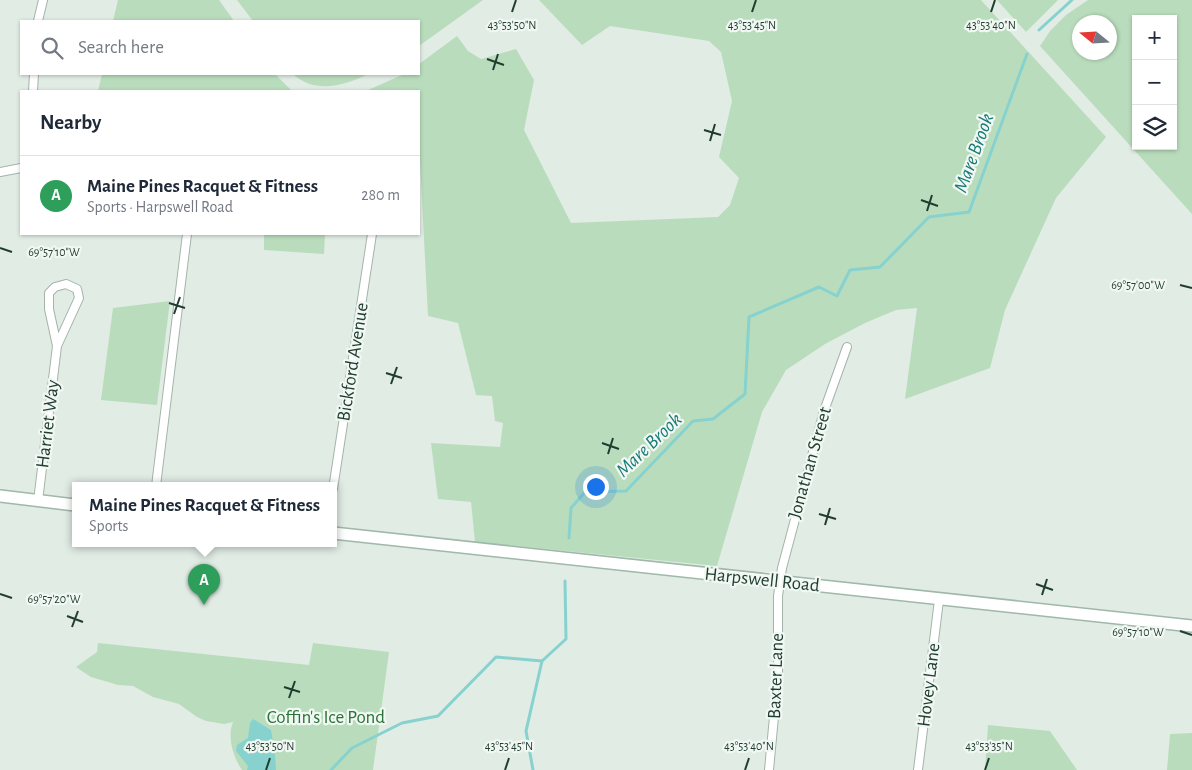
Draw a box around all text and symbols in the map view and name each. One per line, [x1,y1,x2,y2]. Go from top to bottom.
north arrow [1072,15,1117,60]
map controls [1132,15,1177,150]
button: + [1132,15,1177,60]
text: 43°53'50"N [487,19,537,31]
text: 43°53'45"N [728,19,776,31]
text: 43°53'40"N [966,19,1016,31]
search box [20,20,420,75]
icon: search [38,34,66,62]
text: Search here [78,38,164,57]
button: − [1132,60,1177,105]
button: layers [1132,105,1177,150]
water label: Mare Brook [950,111,998,195]
text: Nearby [40,112,101,133]
text: Maine Pines Racquet & Fitness [87,177,318,196]
text: A [51,187,61,203]
text: 280 m [361,187,400,203]
text: Sports · Harpswell Road [87,199,233,215]
text: 69°57'10"W [28,246,80,258]
text: 69°57'00"W [1111,279,1165,291]
street label: Bickford Avenue [334,301,372,423]
street label: Harriet Way [33,379,63,469]
street label: Jonathan Street [785,405,835,521]
water label: Mare Brook [612,409,686,481]
your location [583,474,609,500]
popup [72,482,337,547]
text: Maine Pines Racquet & Fitness [89,496,320,515]
text: Sports [89,518,129,534]
pin: A [188,564,220,605]
street label: Harpswell Road [703,565,821,596]
text: 69°57'20"W [28,593,81,605]
text: 69°57'10"W [1112,626,1164,638]
street label: Baxter Lane [765,633,787,719]
street label: Hovey Lane [914,642,944,728]
park label: Coffin's Ice Pond [267,708,385,727]
text: 43°53'50"N [245,740,295,752]
text: 43°53'45"N [485,740,533,752]
text: 43°53'40"N [724,740,774,752]
text: 43°53'35"N [965,740,1013,752]

